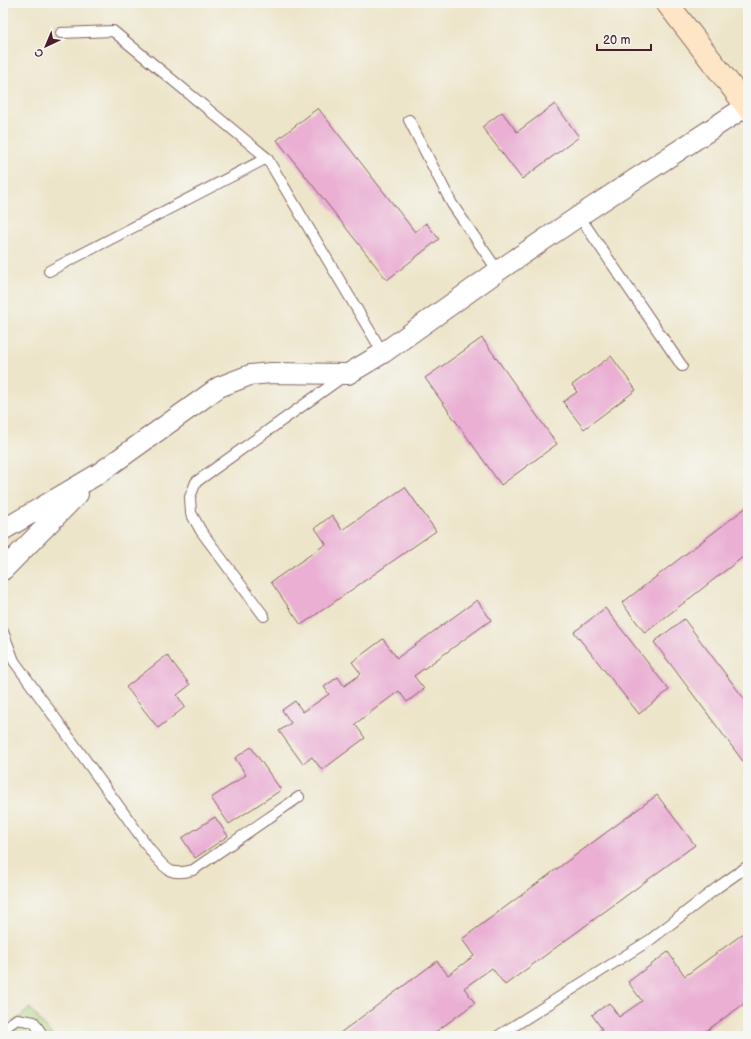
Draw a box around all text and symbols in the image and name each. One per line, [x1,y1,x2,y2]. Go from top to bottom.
north arrow [26,26,66,66]
scale bar [597,26,651,52]
text: 20 m [603,33,630,48]
text: С [32,45,47,60]

